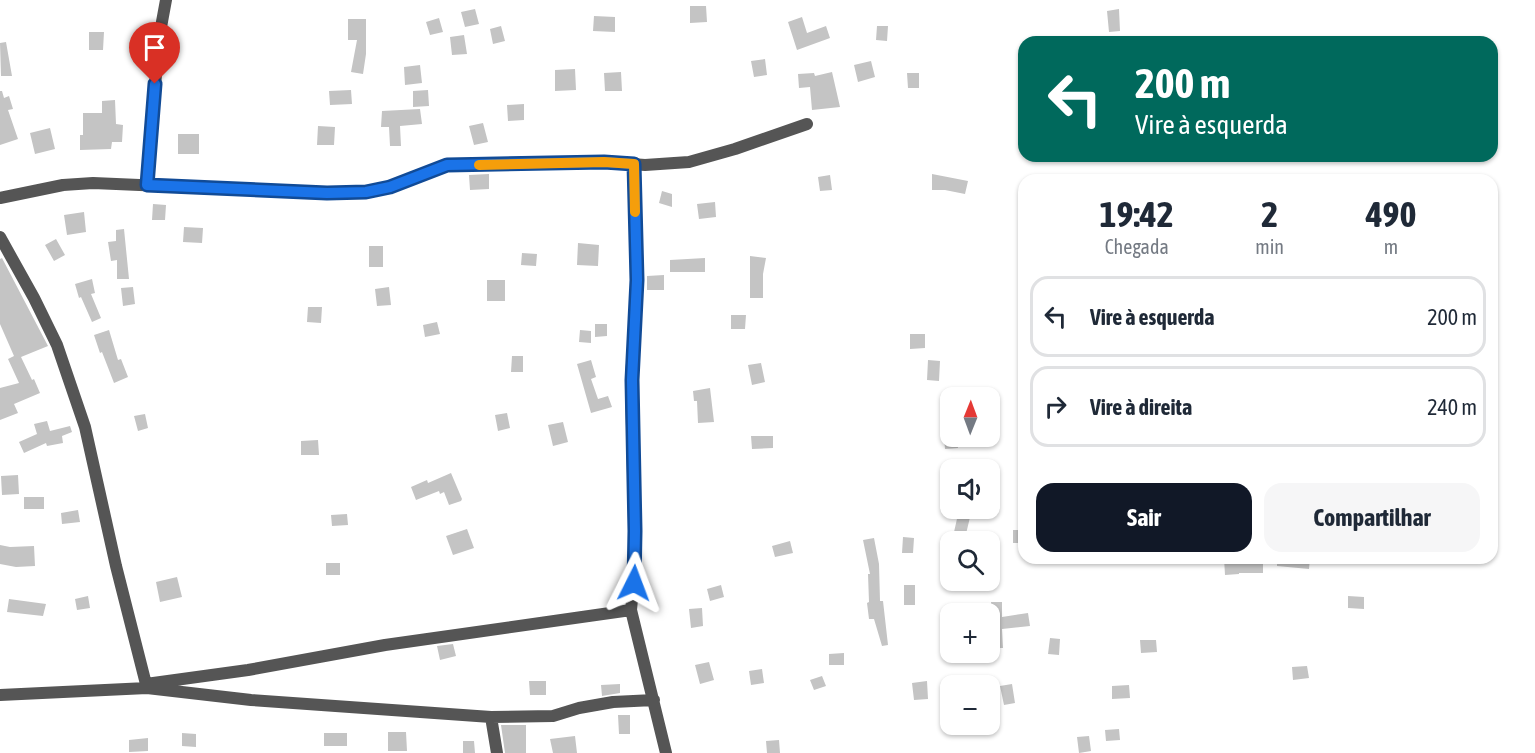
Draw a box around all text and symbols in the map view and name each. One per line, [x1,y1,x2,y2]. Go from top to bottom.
pin [129,22,180,84]
icon: arrive [138,31,171,64]
text: 200 m [1135,59,1230,107]
icon: left [1036,60,1114,138]
text: Vire à esquerda [1135,109,1288,140]
text: 19:42 [1100,193,1174,235]
text: 2 [1261,193,1278,235]
text: 490 [1366,193,1416,235]
text: Chegada [1105,235,1169,258]
text: min [1255,235,1284,258]
text: m [1384,235,1398,258]
icon: left [1039,300,1072,333]
text: Vire à esquerda [1090,304,1215,330]
text: 200 m [1427,304,1477,330]
north arrow [940,387,1000,447]
map controls [940,387,1000,735]
icon: right [1039,390,1072,423]
text: Vire à direita [1090,394,1192,420]
text: 240 m [1427,394,1477,420]
button: sound [940,459,1000,519]
button: Sair [1036,483,1252,552]
button: Compartilhar [1264,483,1480,552]
button: search [940,531,1000,591]
position arrow [602,551,666,615]
button: + [940,603,1000,663]
button: − [940,675,1000,735]

